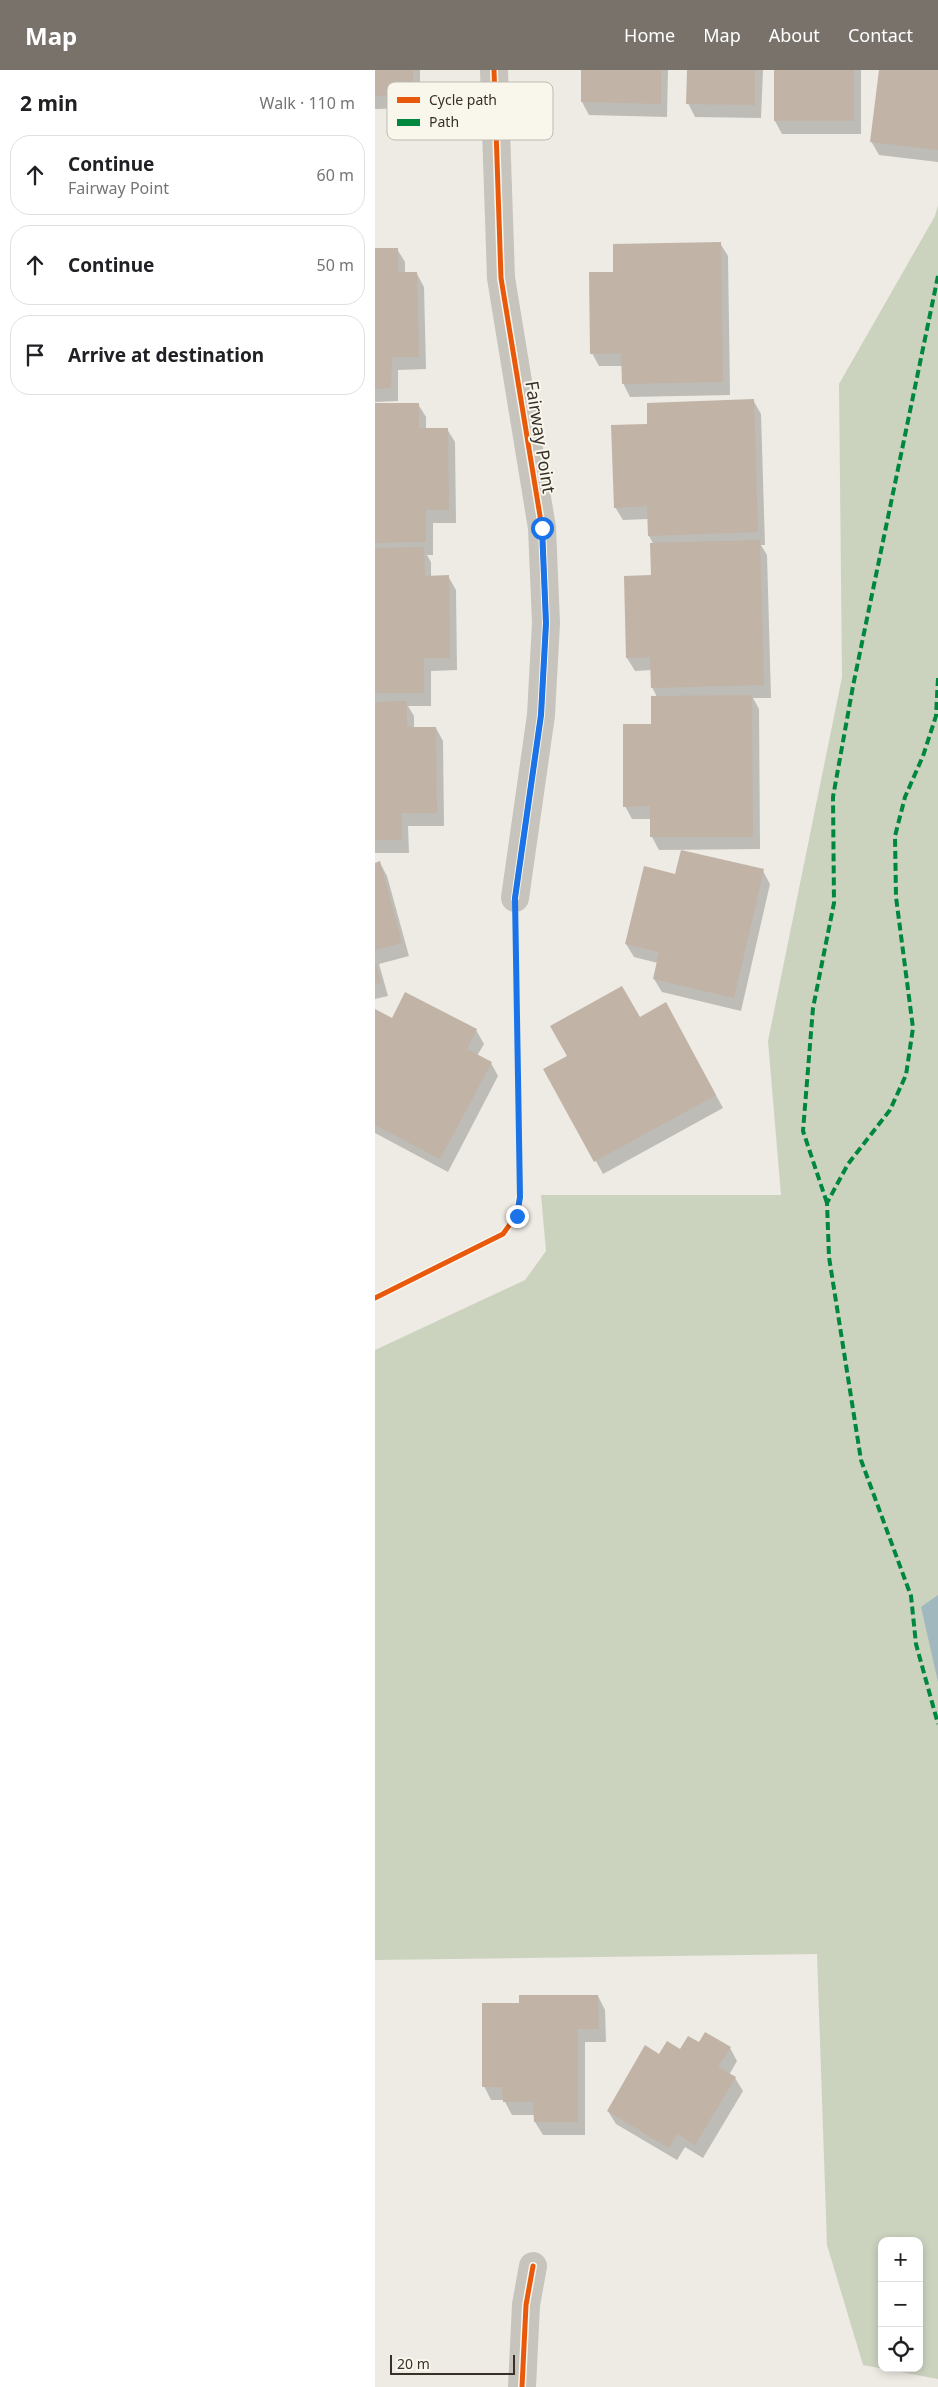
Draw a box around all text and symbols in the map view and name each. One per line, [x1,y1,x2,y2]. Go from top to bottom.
text: Map [25,19,77,52]
text: Home [624,23,675,47]
text: Map [703,23,741,47]
text: About [769,23,820,47]
text: Contact [848,23,913,47]
legend [387,82,553,140]
text: 2 min [20,89,78,117]
text: Cycle path [429,90,497,109]
text: Walk · 110 m [260,92,355,114]
text: Path [429,112,459,131]
text: Continue [68,151,154,177]
icon: ahead [21,161,49,189]
text: 60 m [317,164,354,186]
text: Fairway Point [68,177,169,199]
icon: ahead [21,251,49,279]
text: Continue [68,252,154,278]
text: 50 m [317,254,354,276]
icon: arrive [21,341,49,369]
text: Arrive at destination [68,342,264,368]
street label: Fairway Point [520,379,562,496]
route start [531,517,554,540]
route end [506,1205,529,1228]
map controls [878,2237,923,2372]
button: + [878,2237,923,2282]
button: − [878,2282,923,2327]
button: locate [878,2327,923,2372]
scale bar [390,2352,515,2375]
text: 20 m [397,2354,430,2373]

